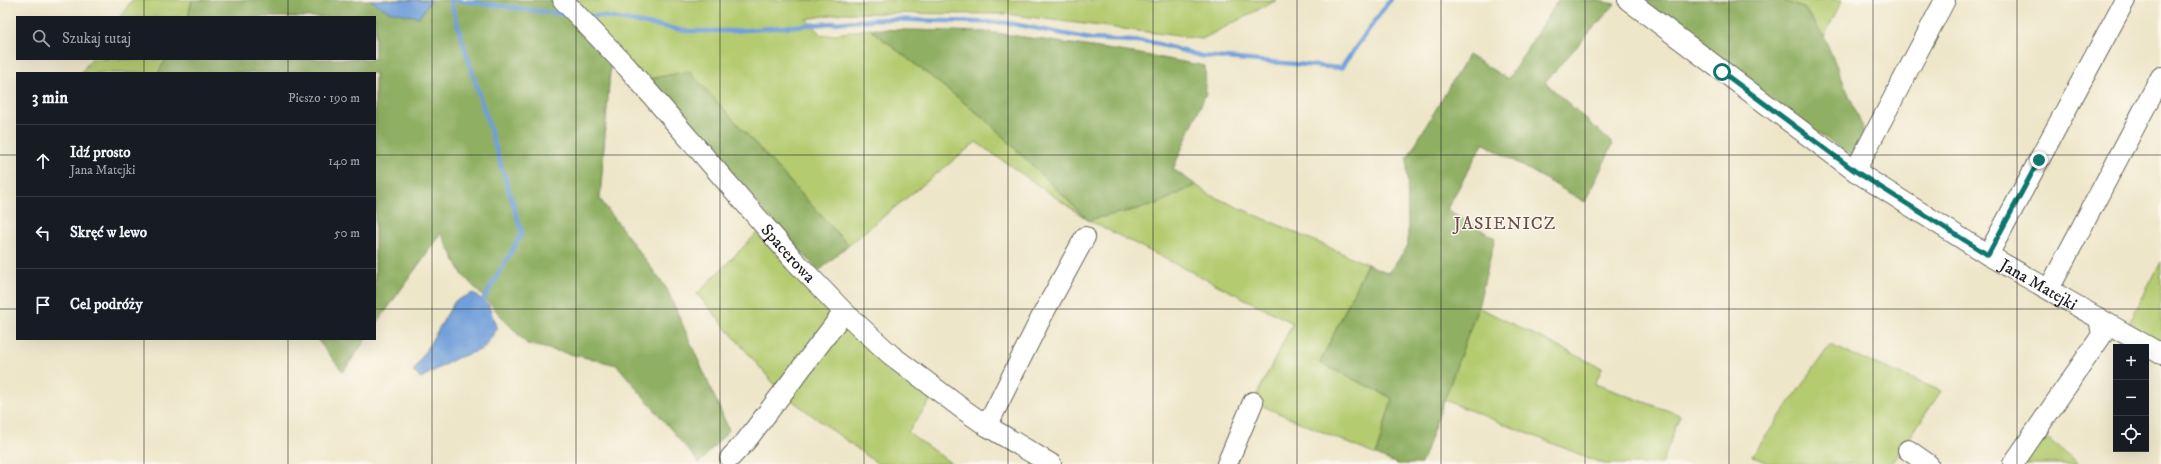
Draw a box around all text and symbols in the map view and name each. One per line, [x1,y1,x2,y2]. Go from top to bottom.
search box [16,16,376,60]
icon: search [30,27,52,49]
text: Szukaj tutaj [62,29,131,48]
route start [1713,63,1731,81]
text: 3 min [32,87,68,109]
text: Pieszo · 190 m [288,90,360,106]
text: Idź prosto [70,143,131,162]
icon: ahead [32,150,54,172]
route end [2030,151,2048,169]
text: 140 m [328,153,360,169]
text: Jana Matejki [70,162,135,178]
district label: JASIENICZ [1452,213,1556,235]
street label: Spacerowa [756,220,820,288]
icon: left [32,222,54,244]
text: Skręć w lewo [70,223,147,242]
text: 50 m [334,225,360,241]
street label: Jana Matejki [1994,253,2081,316]
icon: arrive [32,294,54,316]
text: Cel podróży [70,295,143,314]
map controls [2113,344,2149,452]
button: + [2113,344,2149,380]
button: − [2113,380,2149,416]
button: locate [2113,416,2149,452]

